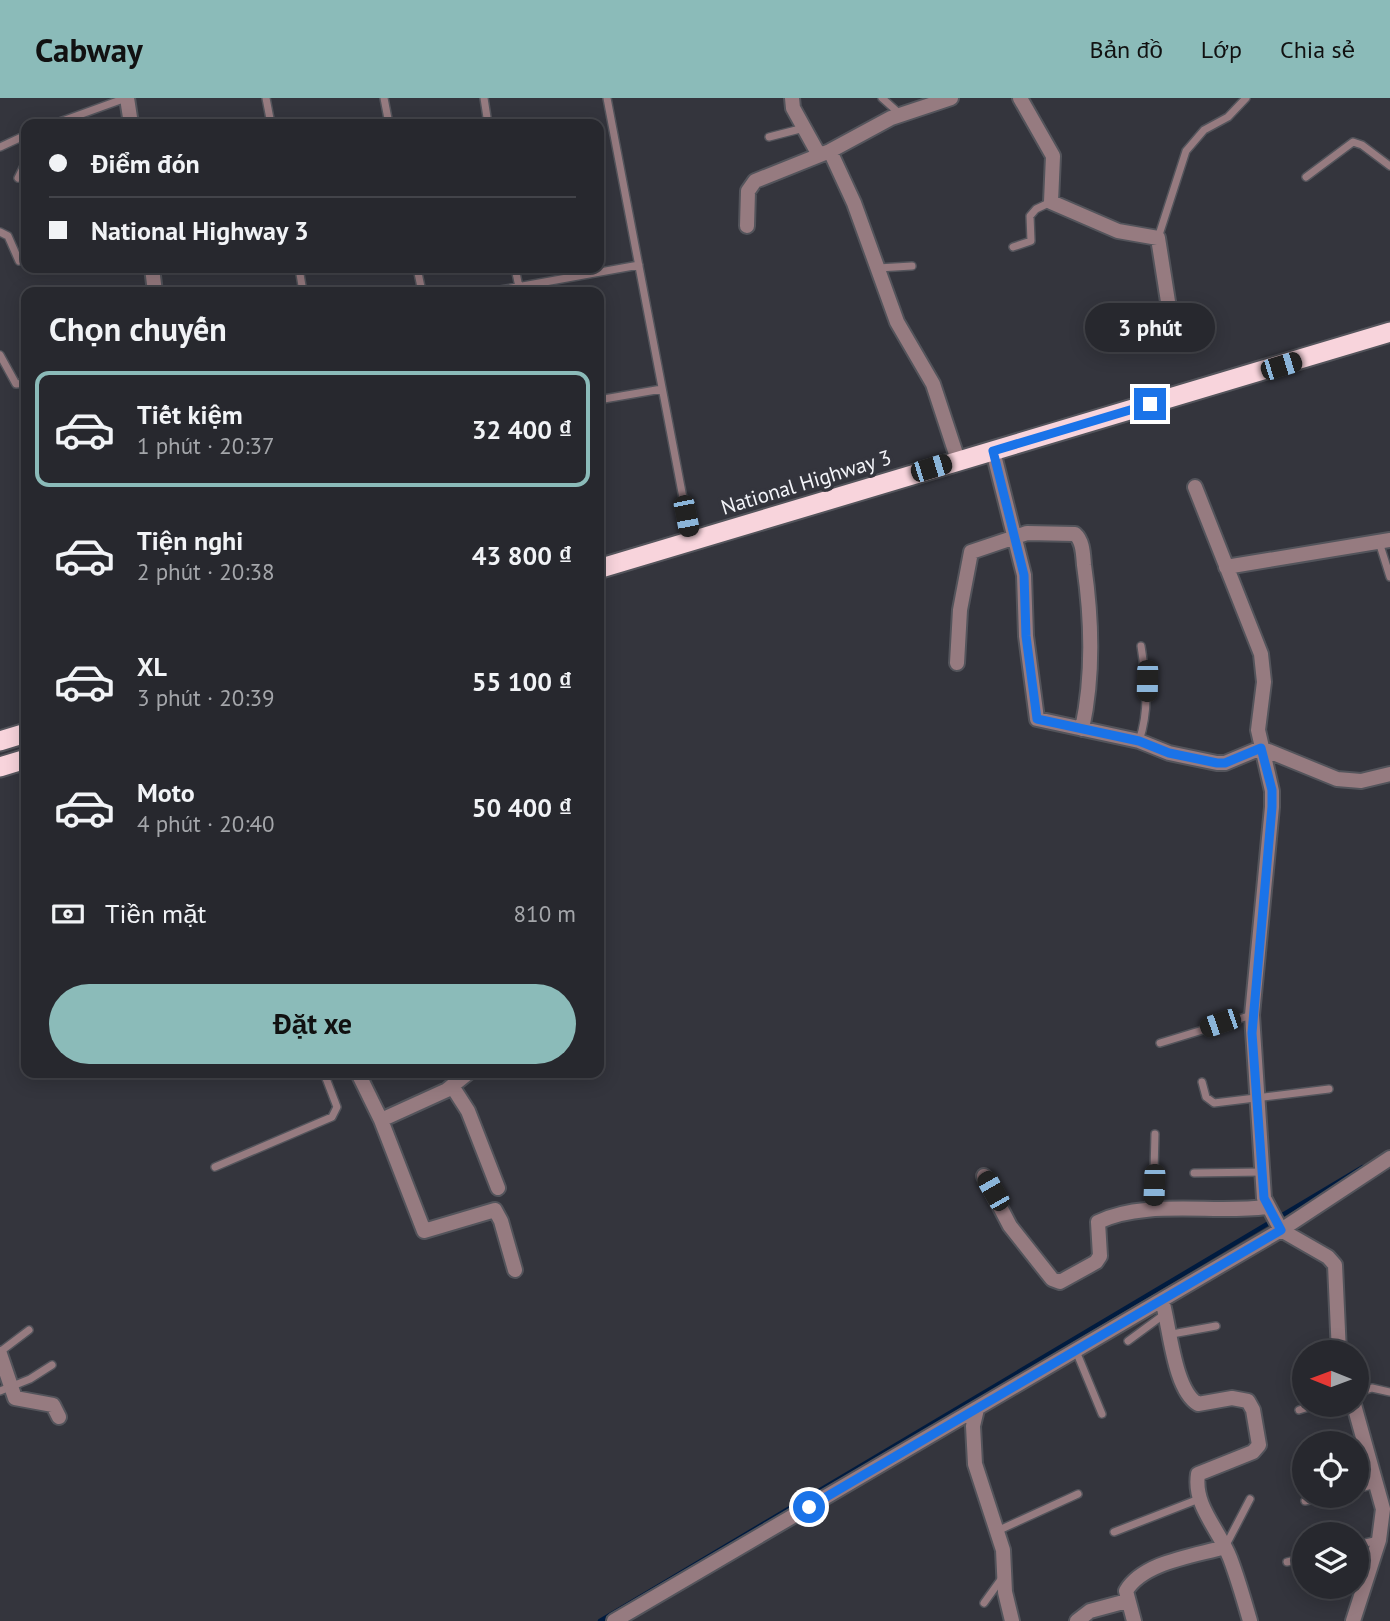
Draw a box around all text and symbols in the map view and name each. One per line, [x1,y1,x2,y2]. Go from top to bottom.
text: Cabway [35,28,143,71]
text: Bản đồ [1090,34,1163,65]
text: Lớp [1201,34,1242,65]
text: Chia sẻ [1280,34,1355,65]
text: Điểm đón [91,147,200,180]
text: National Highway 3 [91,214,309,247]
callout: 3 phút [1085,302,1215,352]
text: Chọn chuyến [49,308,227,350]
text: 3 phút [1118,313,1182,342]
car [1258,350,1305,382]
route end [1134,388,1166,420]
icon: car [53,398,116,461]
text: Tiết kiệm [137,398,243,431]
text: 32 400 ₫ [472,413,572,446]
text: 1 phút · 20:37 [137,431,275,460]
street label: National Highway 3 [718,443,894,521]
car [908,452,955,484]
car [672,493,701,539]
icon: car [53,524,116,587]
text: Tiện nghi [137,524,243,557]
text: 43 800 ₫ [472,539,572,572]
text: 2 phút · 20:38 [137,557,275,586]
icon: car [53,650,116,713]
text: XL [137,650,167,683]
car [1137,660,1158,702]
text: 55 100 ₫ [472,665,572,698]
text: 3 phút · 20:39 [137,683,275,712]
icon: car [53,776,116,839]
text: Moto [137,776,195,809]
text: 50 400 ₫ [472,791,572,824]
text: 4 phút · 20:40 [137,809,275,838]
icon: cash [49,895,87,933]
text: Tiền mặt [105,897,206,930]
text: 810 m [514,899,576,928]
button: Đặt xe [49,984,576,1064]
car [1197,1006,1244,1040]
car [1143,1164,1166,1206]
car [974,1168,1013,1214]
north arrow [1292,1340,1368,1418]
map controls [1292,1340,1369,1599]
button: locate [1292,1431,1369,1508]
route start [793,1491,825,1523]
button: layers [1292,1522,1369,1599]

